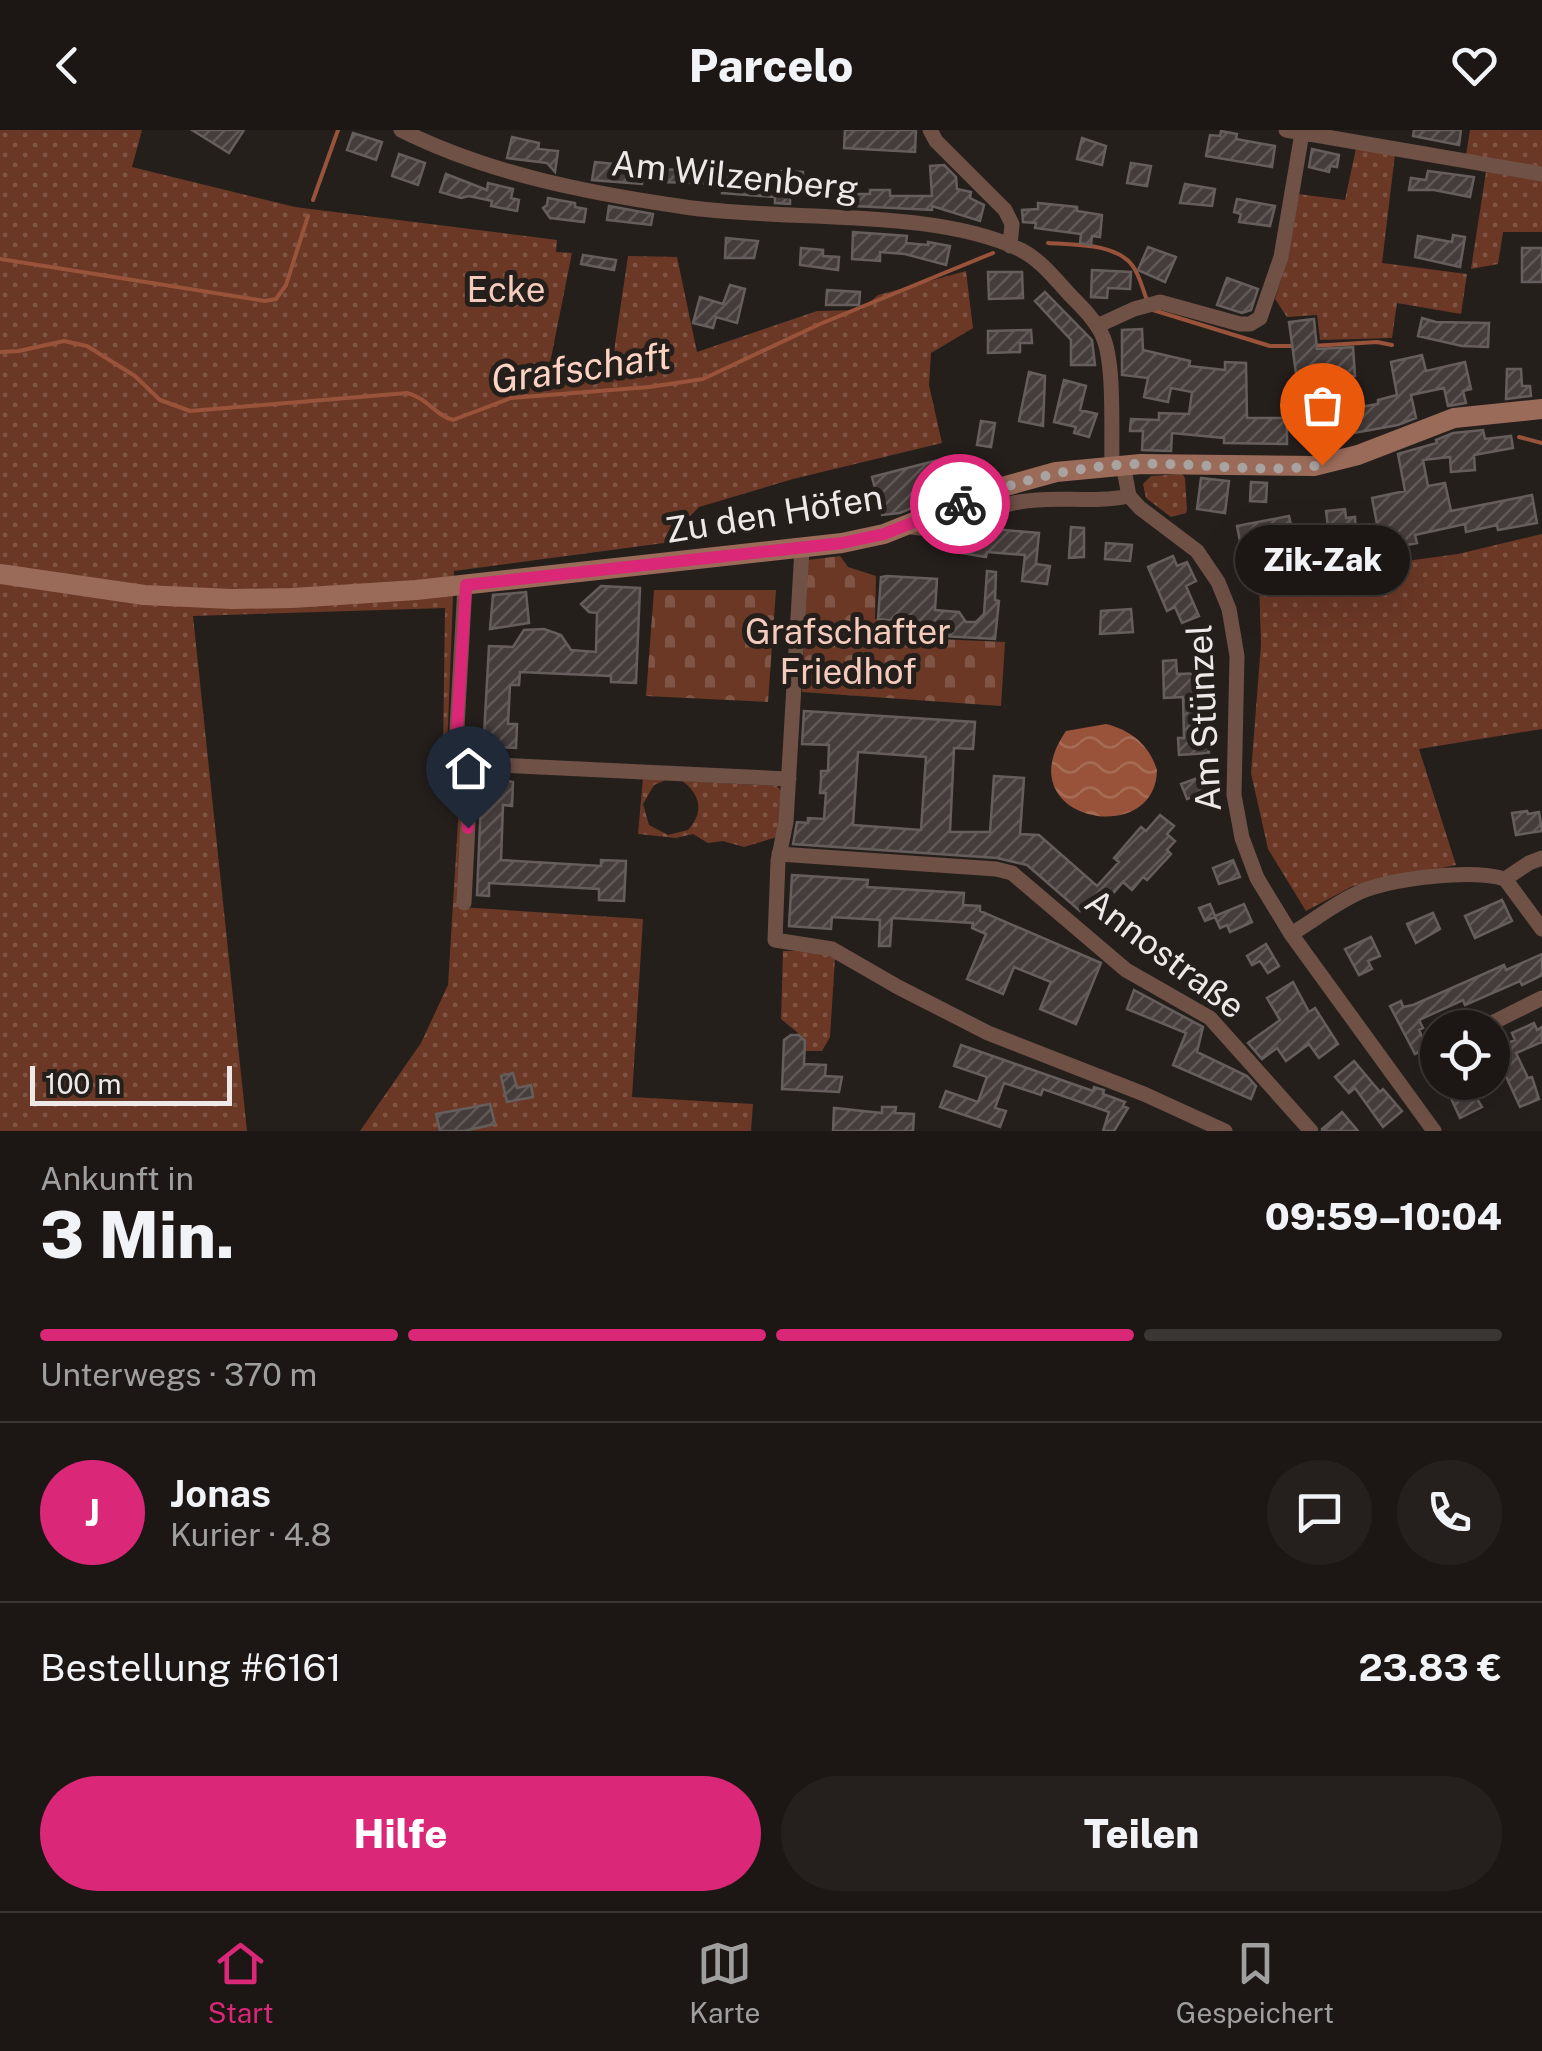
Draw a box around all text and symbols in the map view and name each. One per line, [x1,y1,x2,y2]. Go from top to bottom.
icon: back [40,38,95,93]
icon: heart [1447,38,1502,93]
text: Parcelo [689,39,853,92]
street label: Am Wilzenberg [609,142,861,209]
park label: Ecke [467,269,545,310]
water label: Grafschaft [488,333,674,402]
pin [1280,363,1365,466]
icon: bag [1295,378,1350,433]
courier [910,454,1010,554]
street label: Zu den Höfen [662,476,885,551]
icon: bike [933,477,988,532]
callout: Zik-Zak [1234,525,1410,595]
text: Zik-Zak [1263,541,1382,578]
park label: Grafschafter Friedhof [745,611,951,692]
street label: Am Stünzel [1178,623,1229,813]
pin [426,726,511,829]
icon: home [441,741,496,796]
street label: Annostraße [1078,880,1253,1027]
map controls [1420,1010,1510,1100]
button: locate [1420,1010,1510,1100]
scale bar [30,1061,232,1106]
text: 100 m [45,1067,122,1100]
text: Ankunft in [40,1160,194,1197]
text: 09:59–10:04 [1265,1194,1502,1239]
text: 3 Min. [40,1196,235,1273]
text: Unterwegs · 370 m [40,1356,317,1393]
button: chat [1267,1460,1372,1565]
button: phone [1397,1460,1502,1565]
text: Jonas [170,1471,271,1516]
text: J [85,1490,100,1535]
text: Kurier · 4.8 [170,1516,331,1553]
text: Bestellung #6161 [40,1645,342,1690]
text: 23.83 € [1358,1645,1502,1690]
button: Hilfe [40,1776,761,1891]
button: Teilen [781,1776,1502,1891]
tab: Start [208,1936,274,2029]
tab: Karte [689,1936,760,2029]
tab: Gespeichert [1176,1936,1334,2029]

